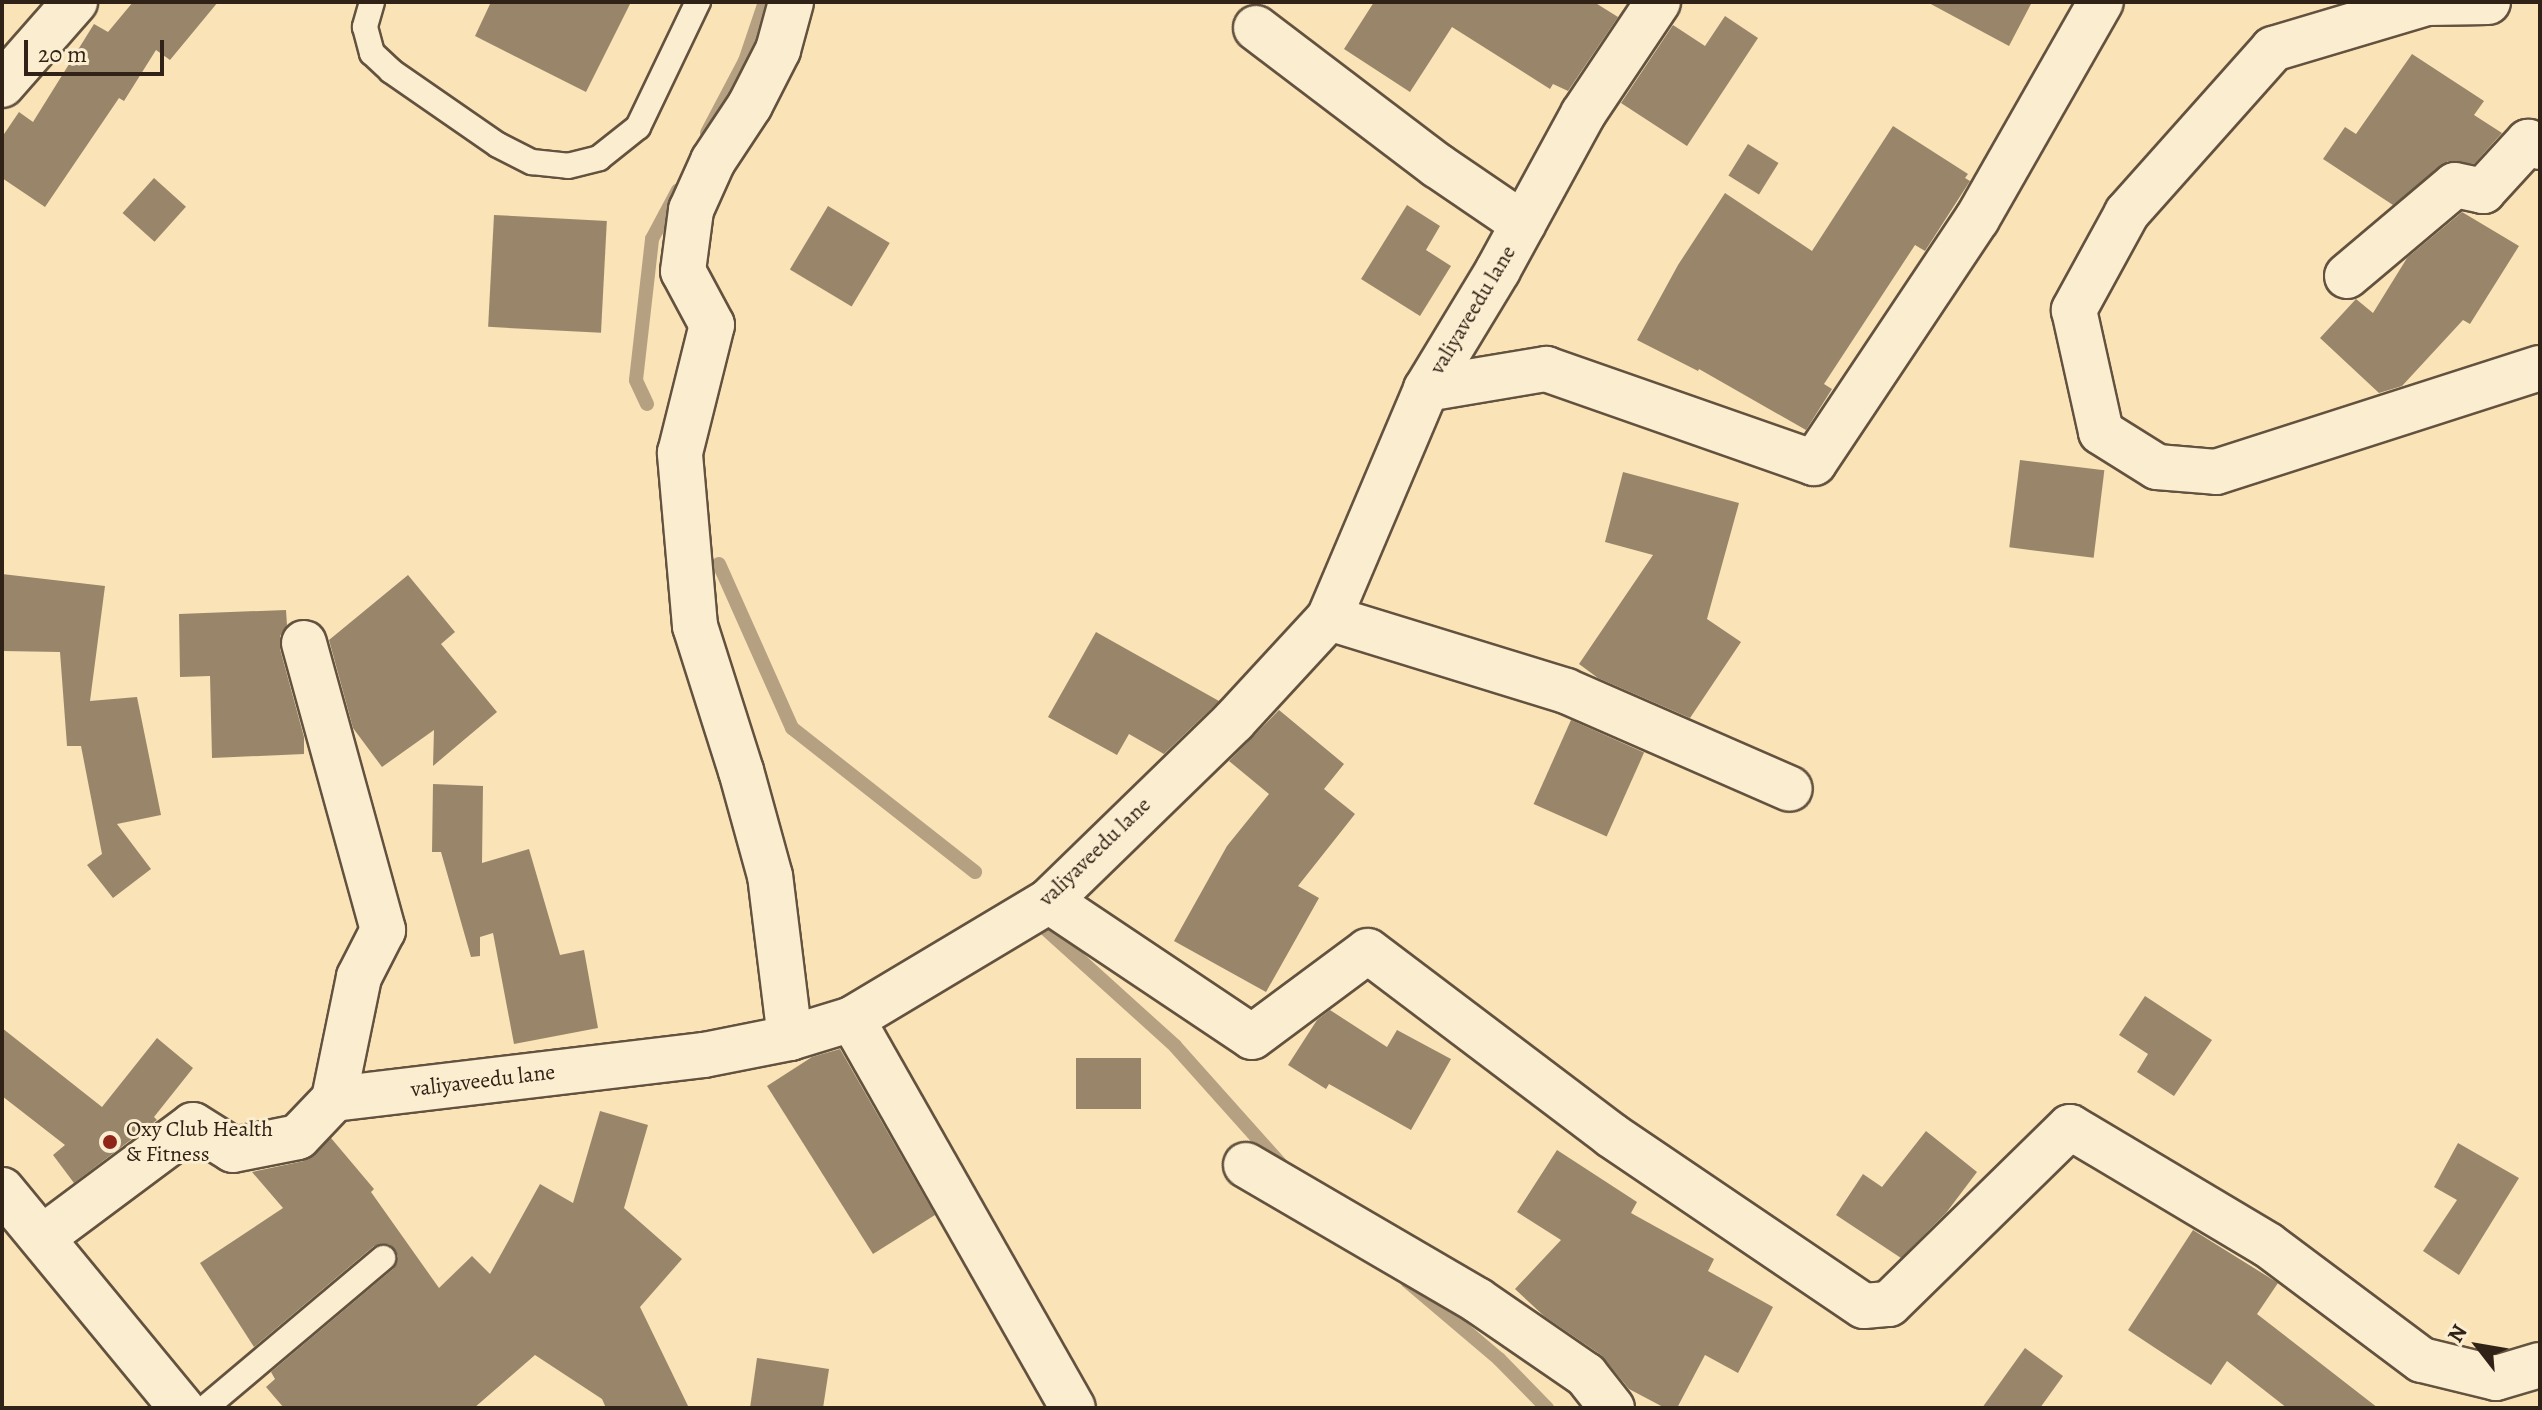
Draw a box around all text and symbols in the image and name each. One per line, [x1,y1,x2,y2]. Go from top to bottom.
scale bar [28,24,168,74]
text: 20 m [38,38,87,70]
street label: valiyaveedu lane [1424,241,1522,379]
street label: valiyaveedu lane [1034,792,1156,912]
street label: valiyaveedu lane [409,1059,557,1103]
place label: Oxy Club Health & Fitness [126,1116,273,1168]
marker: Oxy Club Health & Fitness [101,1133,119,1151]
north arrow [2438,1306,2518,1386]
text: N [2440,1319,2474,1348]

